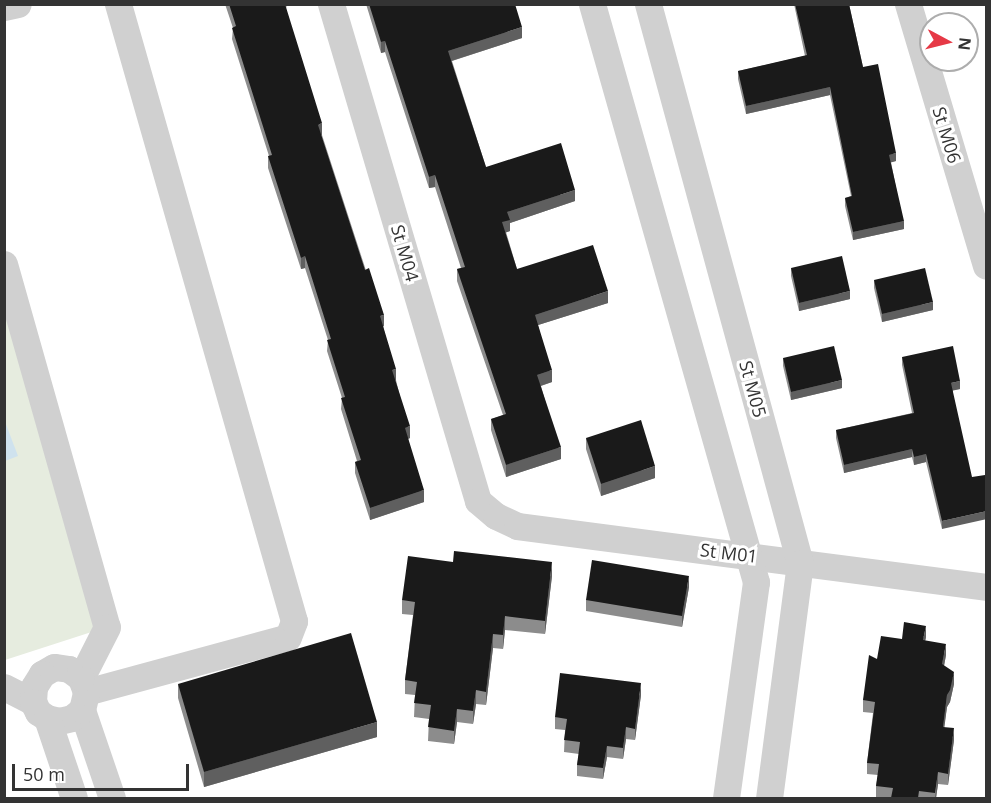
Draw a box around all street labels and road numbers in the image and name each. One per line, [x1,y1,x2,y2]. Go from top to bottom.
street label: St M06 [928,104,966,166]
street label: St M04 [387,222,423,284]
street label: St M05 [735,358,771,420]
street label: St M01 [699,539,759,567]

